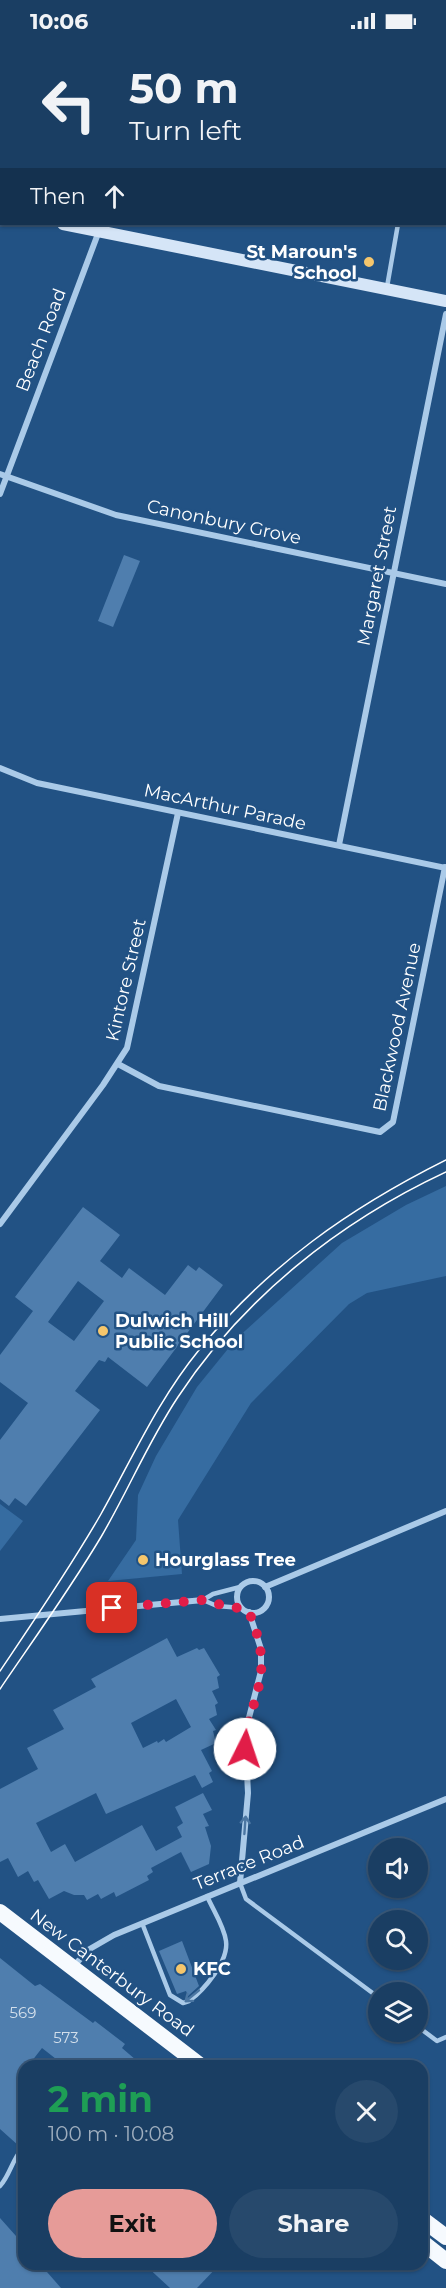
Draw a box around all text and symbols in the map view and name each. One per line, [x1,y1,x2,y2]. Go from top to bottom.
text: 10:06 [30,8,88,35]
text: 50 m [129,62,238,114]
icon: left [30,66,108,144]
text: Turn left [129,114,242,147]
icon: ahead [98,180,131,213]
text: Then [30,183,86,210]
place label: St Maroun's School [246,241,357,284]
marker: St Maroun's School [362,255,376,269]
street label: Beach Road [11,285,71,395]
street label: Canonbury Grove [145,495,303,549]
street label: Margaret Street [353,504,401,648]
street label: MacArthur Parade [142,779,308,835]
street label: Kintore Street [101,917,151,1043]
street label: Blackwood Avenue [368,940,426,1114]
place label: Dulwich Hill Public School [115,1310,243,1353]
marker: Dulwich Hill Public School [96,1324,110,1338]
place label: Hourglass Tree [155,1549,296,1571]
marker: Hourglass Tree [136,1553,150,1567]
pin [86,1582,137,1633]
icon: arrive [95,1591,128,1624]
position arrow [213,1717,277,1781]
one-way arrow [240,1815,251,1835]
street label: Terrace Road [191,1831,307,1895]
map controls [368,1838,428,2042]
button: sound [368,1838,428,1898]
street label: New Canterbury Road [26,1904,198,2042]
button: search [368,1910,428,1970]
place label: KFC [193,1958,231,1980]
marker: KFC [174,1962,188,1976]
button: layers [368,1982,428,2042]
one-way arrow [184,1990,200,2003]
house number: 569 [10,2003,36,2022]
house number: 573 [53,2028,79,2047]
text: 2 min [48,2077,153,2121]
button: close [335,2080,398,2143]
text: 100 m · 10:08 [48,2122,174,2146]
button: Exit [48,2189,217,2258]
button: Share [229,2189,398,2258]

